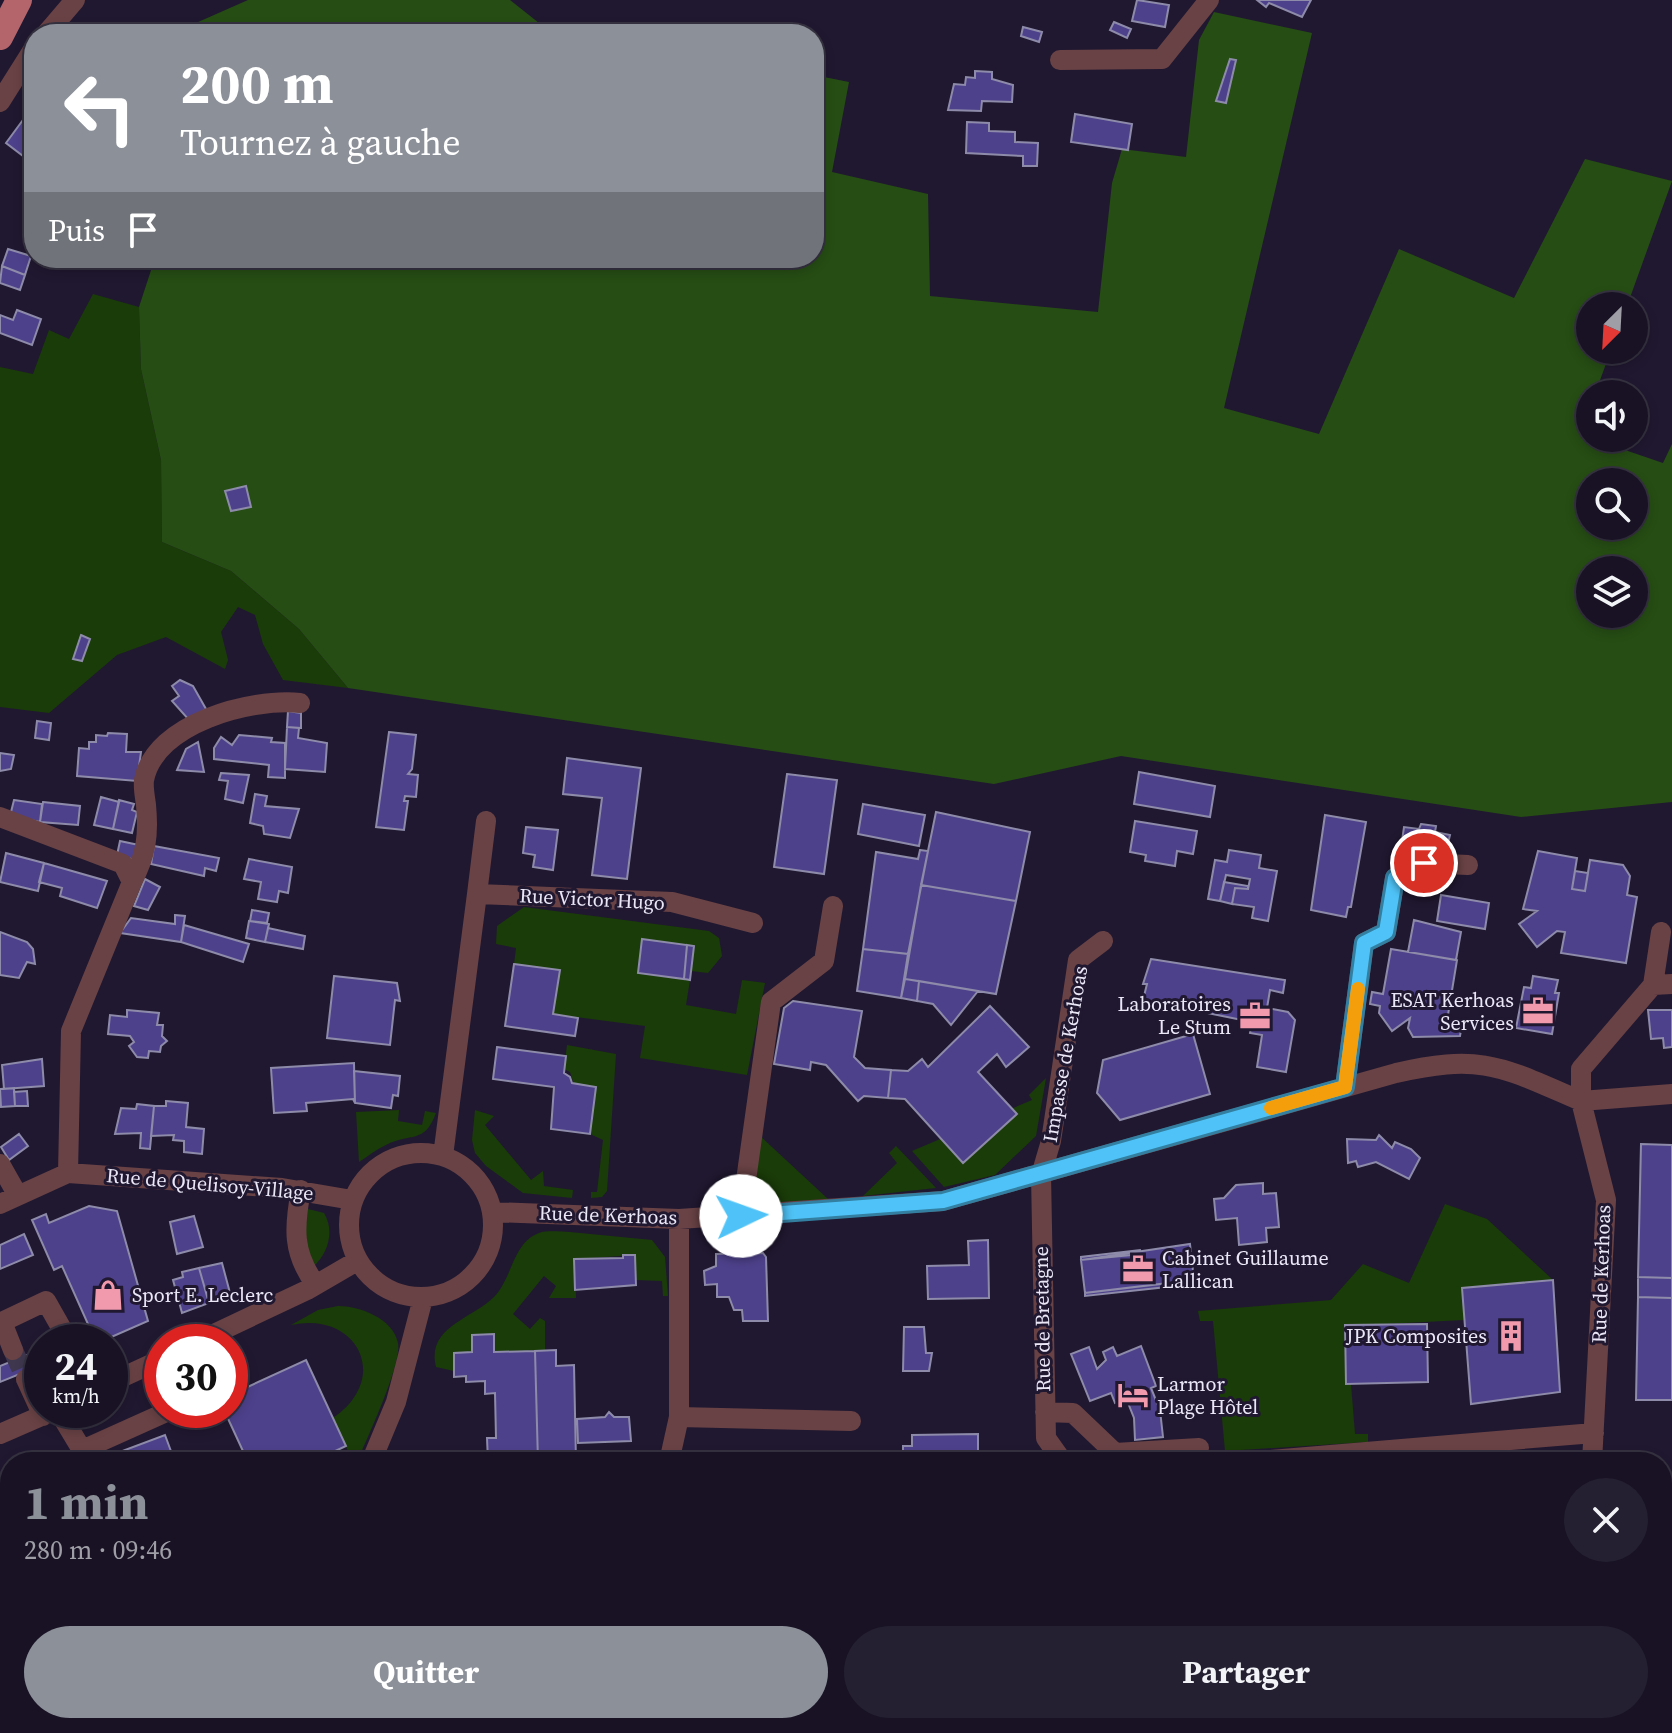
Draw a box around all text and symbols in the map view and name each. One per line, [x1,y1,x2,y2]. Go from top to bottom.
text: 200 m [180,45,334,122]
icon: left [48,56,152,160]
text: Tournez à gauche [180,118,461,167]
icon: arrive [121,208,165,252]
text: Puis [48,210,105,251]
north arrow [1576,292,1648,364]
map controls [1576,292,1648,628]
button: sound [1576,380,1648,452]
button: search [1576,468,1648,540]
button: layers [1576,556,1648,628]
pin [1390,829,1458,897]
icon: arrive [1402,841,1446,885]
street label: Rue Victor Hugo [519,881,665,917]
street label: Impasse de Kerhoas [1036,964,1094,1144]
place label: ESAT Kerhoas Services [1390,986,1514,1037]
place label: Laboratoires Le Stum [1117,990,1231,1041]
office icon: ESAT Kerhoas Services [1521,994,1555,1028]
office icon: Laboratoires Le Stum [1238,999,1272,1033]
street label: Rue de Quelisoy-Village [105,1161,315,1207]
position arrow [699,1174,783,1258]
street label: Rue de Kerhoas [538,1199,678,1231]
street label: Rue de Kerhoas [1585,1204,1617,1344]
place label: Cabinet Guillaume Lallican [1162,1244,1329,1295]
street label: Rue de Bretagne [1027,1246,1057,1392]
office icon: Cabinet Guillaume Lallican [1121,1252,1155,1286]
shop icon: Sport E. Leclerc [91,1278,125,1312]
place label: Sport E. Leclerc [132,1281,273,1309]
building icon: JPK Composites [1494,1319,1528,1353]
place label: JPK Composites [1345,1322,1487,1350]
speed limit sign: 30 [144,1324,248,1428]
text: 24 [54,1339,98,1393]
place label: Larmor Plage Hôtel [1157,1370,1258,1421]
hotel icon: Larmor Plage Hôtel [1116,1378,1150,1412]
text: km/h [52,1382,100,1410]
text: 1 min [24,1469,149,1535]
button: close [1564,1478,1648,1562]
text: 280 m · 09:46 [24,1532,172,1568]
button: Quitter [24,1626,828,1718]
button: Partager [844,1626,1648,1718]

